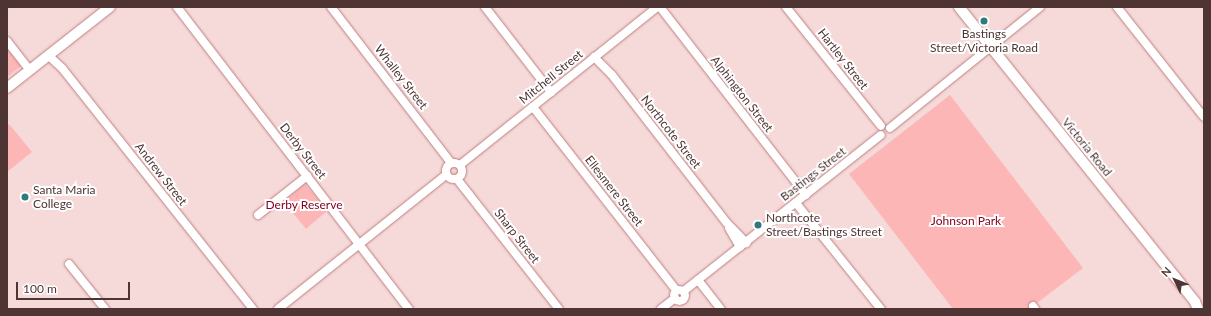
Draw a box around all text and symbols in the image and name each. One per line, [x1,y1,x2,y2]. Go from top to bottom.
marker: Bastings Street/Victoria Road [979,16,989,26]
street label: Hartley Street [815,26,871,92]
place label: Bastings Street/Victoria Road [930,27,1038,55]
street label: Whalley Street [371,42,431,112]
street label: Mitchell Street [516,47,586,107]
street label: Alphington Street [708,53,776,135]
street label: Northcote Street [638,93,704,171]
street label: Victoria Road [1059,115,1115,179]
street label: Derby Street [277,120,329,182]
street label: Andrew Street [132,140,190,208]
street label: Bastings Street [777,144,849,204]
street label: Ellesmere Street [582,153,646,229]
place label: Santa Maria College [33,183,95,211]
marker: Santa Maria College [20,192,30,202]
park label: Derby Reserve [265,198,343,212]
street label: Sharp Street [491,206,543,266]
place label: Northcote Street/Bastings Street [766,211,882,239]
park label: Johnson Park [931,214,1001,228]
marker: Northcote Street/Bastings Street [753,220,763,230]
north arrow [1155,260,1195,300]
text: N [1158,264,1173,279]
scale bar [18,274,132,300]
text: 100 m [23,281,57,296]

